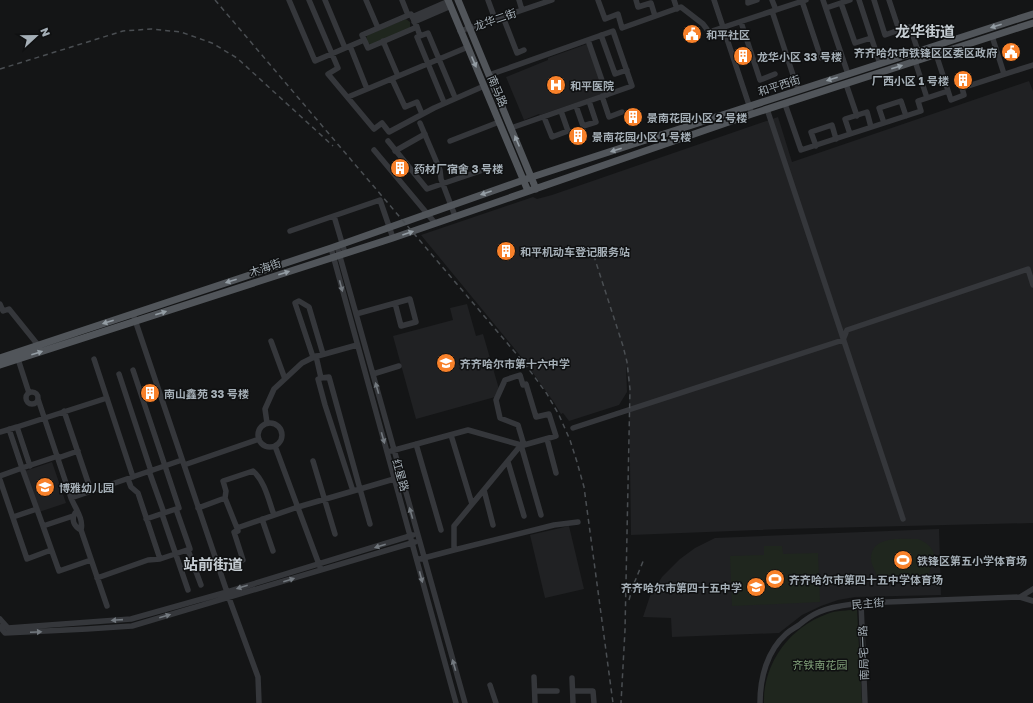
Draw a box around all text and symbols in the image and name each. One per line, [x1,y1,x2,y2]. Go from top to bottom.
street label: 龙华二街 [472,6,518,32]
north arrow [16,16,56,56]
district label: 龙华街道 [895,22,955,40]
public building icon: 和平社区 [681,23,703,45]
one-way arrow [990,23,1002,29]
text: N [38,26,53,38]
place label: 和平社区 [706,28,750,41]
public building icon: 齐齐哈尔市铁锋区区委区政府 [1000,41,1022,63]
building icon: 龙华小区 33 号楼 [732,45,754,67]
place label: 齐齐哈尔市铁锋区区委区政府 [854,46,997,59]
place label: 龙华小区 33 号楼 [757,50,842,63]
one-way arrow [471,56,477,68]
one-way arrow [891,64,903,70]
building icon: 厂西小区 1 号楼 [952,69,974,91]
street label: 和平西街 [756,72,802,98]
street label: 南马路 [486,73,510,109]
hospital icon: 和平医院 [545,74,567,96]
place label: 厂西小区 1 号楼 [872,74,949,87]
one-way arrow [826,76,838,82]
place label: 和平医院 [570,79,614,92]
building icon: 景南花园小区 2 号楼 [622,106,644,128]
place label: 景南花园小区 2 号楼 [647,111,747,124]
building icon: 景南花园小区 1 号楼 [567,125,589,147]
place label: 景南花园小区 1 号楼 [592,130,691,143]
one-way arrow [513,135,519,147]
one-way arrow [609,147,621,153]
building icon: 药材厂宿舍 3 号楼 [389,157,411,179]
place label: 药材厂宿舍 3 号楼 [414,162,503,175]
one-way arrow [480,191,492,197]
one-way arrow [402,229,414,235]
building icon: 和平机动车登记服务站 [495,240,517,262]
place label: 和平机动车登记服务站 [520,245,630,258]
street label: 木海街 [247,256,283,278]
one-way arrow [279,270,291,276]
one-way arrow [225,279,237,285]
one-way arrow [338,280,344,292]
one-way arrow [155,309,167,315]
one-way arrow [101,319,113,325]
one-way arrow [31,350,43,356]
school or university icon: 齐齐哈尔市第十六中学 [435,352,457,374]
place label: 齐齐哈尔市第十六中学 [460,357,570,370]
building icon: 南山鑫苑 33 号楼 [139,382,161,404]
one-way arrow [373,382,379,394]
place label: 南山鑫苑 33 号楼 [164,387,249,400]
one-way arrow [380,433,386,445]
street label: 红星路 [390,457,412,493]
school or university icon: 博雅幼儿园 [34,476,56,498]
place label: 博雅幼儿园 [59,481,114,494]
one-way arrow [408,507,414,519]
one-way arrow [374,543,386,549]
sports icon: 铁锋区第五小学体育场 [892,549,914,571]
place label: 铁锋区第五小学体育场 [917,554,1027,567]
district label: 站前街道 [183,555,243,573]
sports icon: 齐齐哈尔市第四十五中学体育场 [764,568,786,590]
one-way arrow [418,571,424,583]
place label: 齐齐哈尔市第四十五中学体育场 [789,573,943,586]
school or university icon: 齐齐哈尔市第四十五中学 [745,576,767,598]
one-way arrow [284,577,296,583]
place label: 齐齐哈尔市第四十五中学 [621,581,742,594]
one-way arrow [236,584,248,590]
street label: 民主街 [851,595,885,611]
one-way arrow [159,613,171,619]
one-way arrow [111,617,123,624]
street label: 南局宅一路 [856,625,870,681]
one-way arrow [30,629,43,635]
park label: 齐铁南花园 [793,658,848,671]
one-way arrow [451,659,457,671]

